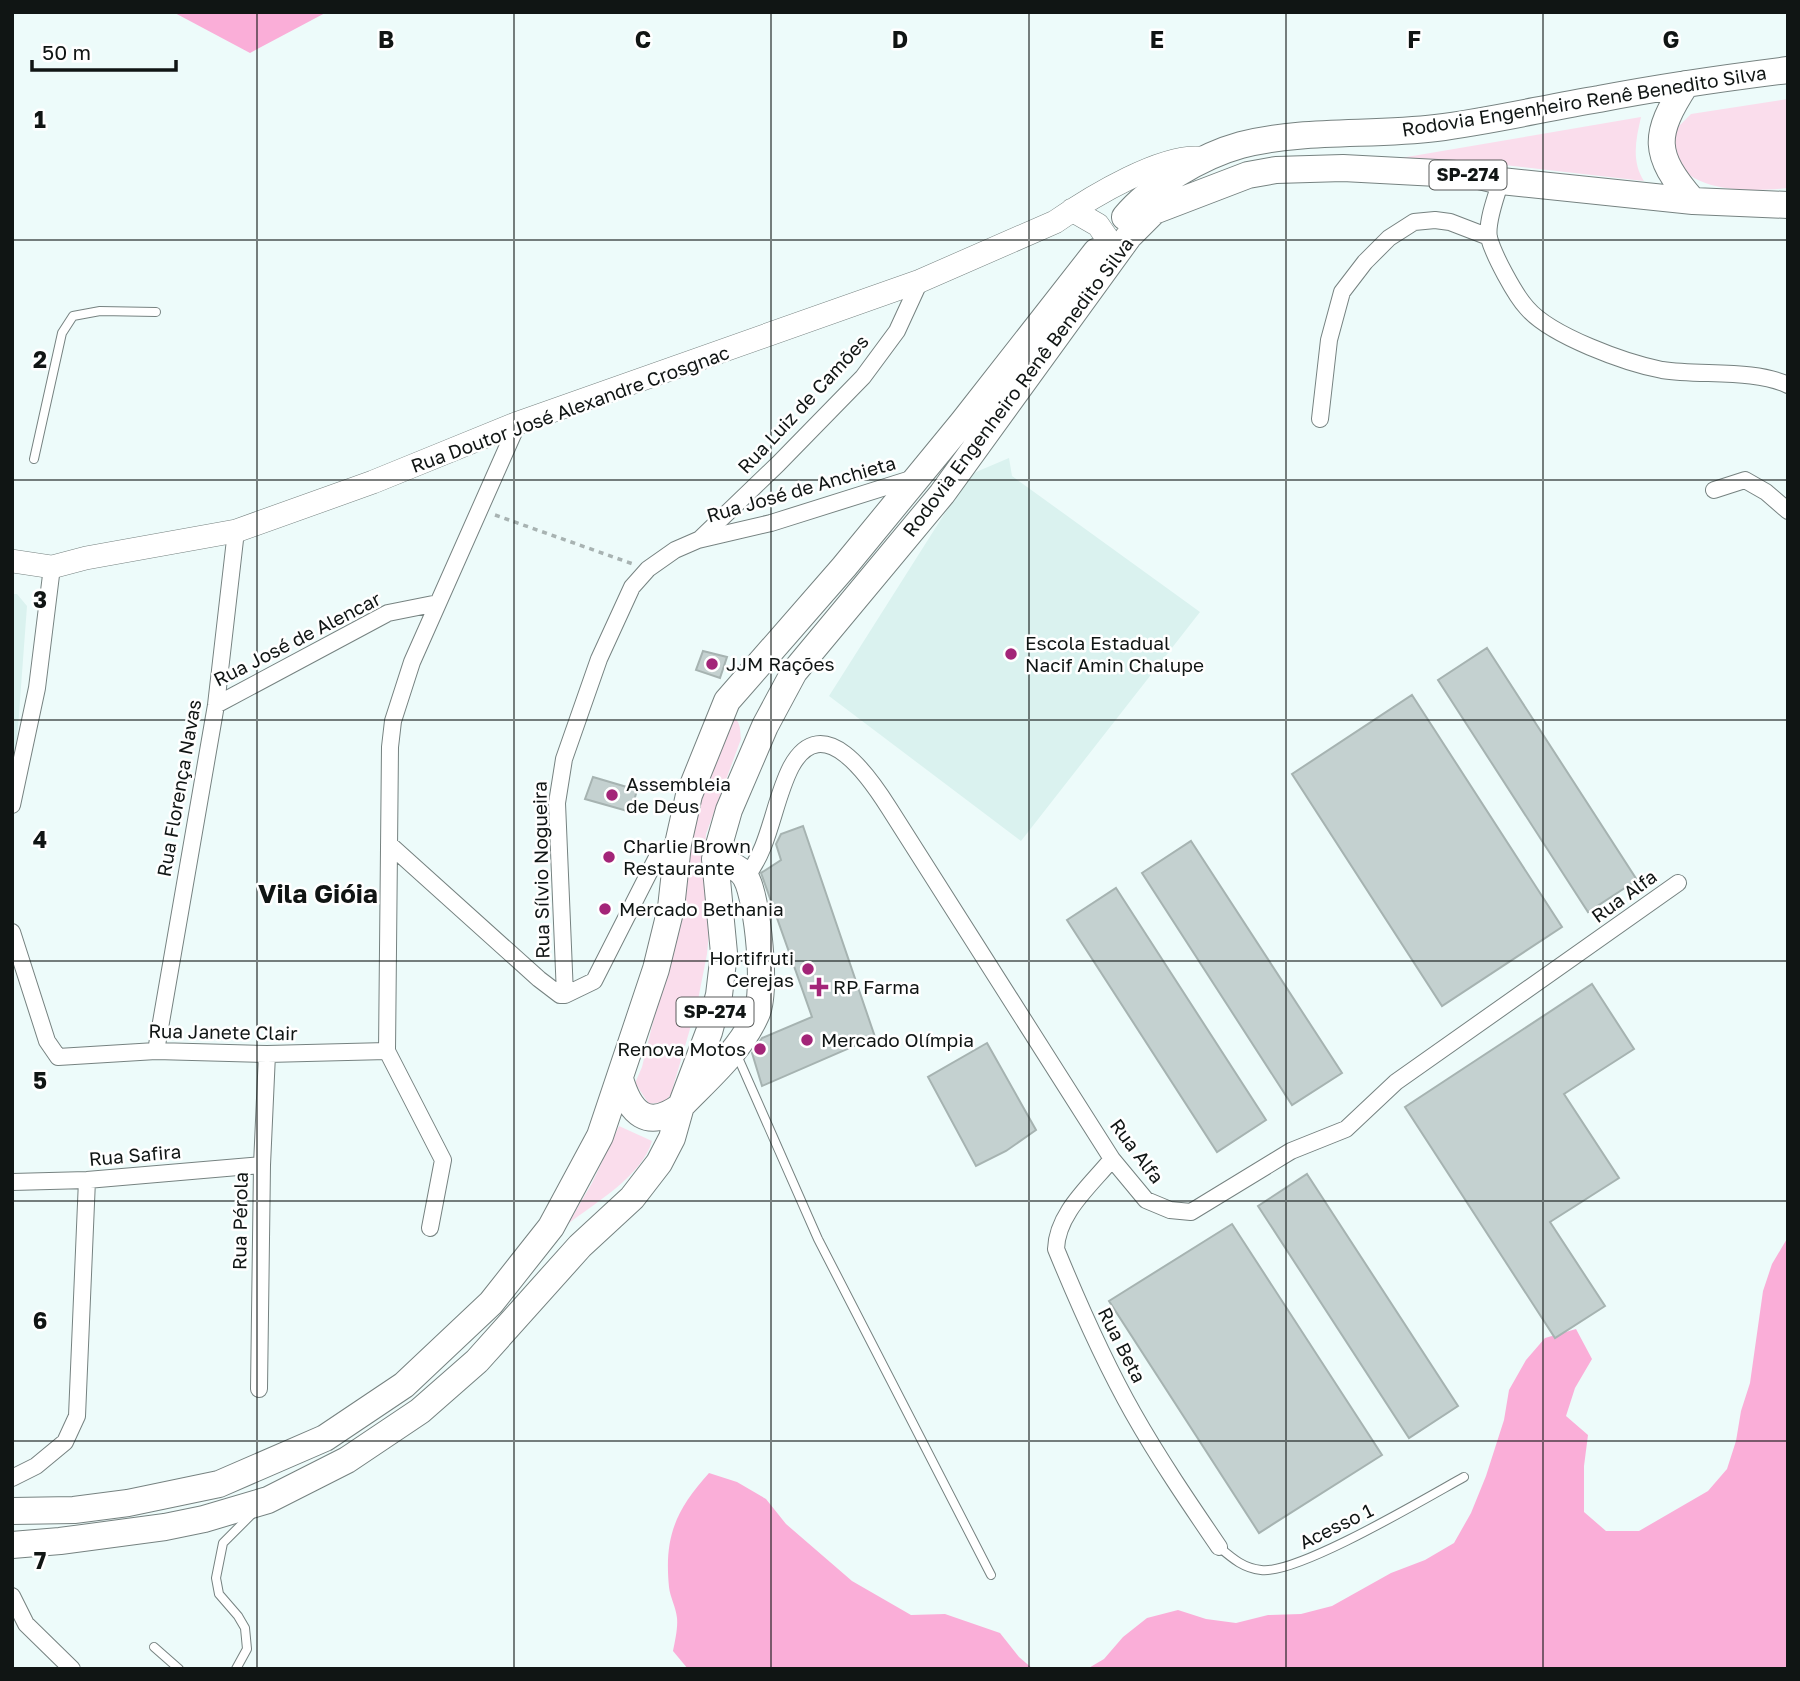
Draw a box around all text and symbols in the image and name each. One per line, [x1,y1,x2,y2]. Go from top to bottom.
text: B [378,25,394,53]
text: C [635,25,651,53]
text: D [892,25,908,53]
text: E [1150,25,1164,53]
text: F [1407,25,1421,53]
text: G [1663,25,1679,53]
scale bar [32,28,175,72]
text: 50 m [42,39,91,65]
street label: Rodovia Engenheiro Renê Benedito Silva [1400,60,1768,141]
text: 1 [34,105,46,133]
road number: SP-274 [1430,160,1506,190]
street label: Rodovia Engenheiro Renê Benedito Silva [897,232,1138,541]
street label: Rua Luiz de Camões [732,329,873,478]
street label: Rua Doutor José Alexandre Crosgnac [408,340,732,477]
text: 2 [33,345,47,373]
street label: Rua José de Anchieta [704,450,898,527]
text: 3 [33,585,47,613]
street label: Rua José de Alencar [209,586,385,691]
place label: Escola Estadual Nacif Amin Chalupe [1025,631,1204,676]
marker: Escola Estadual Nacif Amin Chalupe [1003,646,1019,662]
place label: JJM Rações [726,652,835,675]
marker: JJM Rações [704,656,720,672]
street label: Rua Florença Navas [152,697,205,878]
place label: Assembleia de Deus [626,772,731,817]
street label: Rua Sílvio Nogueira [527,781,554,959]
marker: Assembleia de Deus [604,787,620,803]
text: 4 [33,825,47,853]
place label: Charlie Brown Restaurante [623,834,751,879]
marker: Charlie Brown Restaurante [601,849,617,865]
street label: Rua Alfa [1587,864,1661,927]
district label: Vila Gióia [258,878,378,909]
place label: Mercado Bethania [619,897,784,920]
marker: Mercado Bethania [597,901,613,917]
place label: Hortifruti Cerejas [709,946,794,991]
marker: Hortifruti Cerejas [800,961,816,977]
place label: RP Farma [833,975,920,998]
marker: RP Farma [811,979,827,995]
road number: SP-274 [676,998,754,1027]
street label: Rua Janete Clair [148,1019,298,1044]
place label: Mercado Olímpia [821,1028,974,1051]
marker: Mercado Olímpia [799,1032,815,1048]
place label: Renova Motos [617,1037,746,1060]
marker: Renova Motos [752,1041,768,1057]
text: 5 [33,1066,47,1094]
street label: Rua Alfa [1106,1114,1169,1188]
street label: Rua Safira [88,1139,182,1170]
street label: Rua Pérola [227,1172,252,1270]
street label: Rua Beta [1094,1303,1151,1386]
text: 6 [33,1306,47,1334]
street label: Acesso 1 [1295,1498,1377,1553]
text: 7 [34,1546,46,1574]

